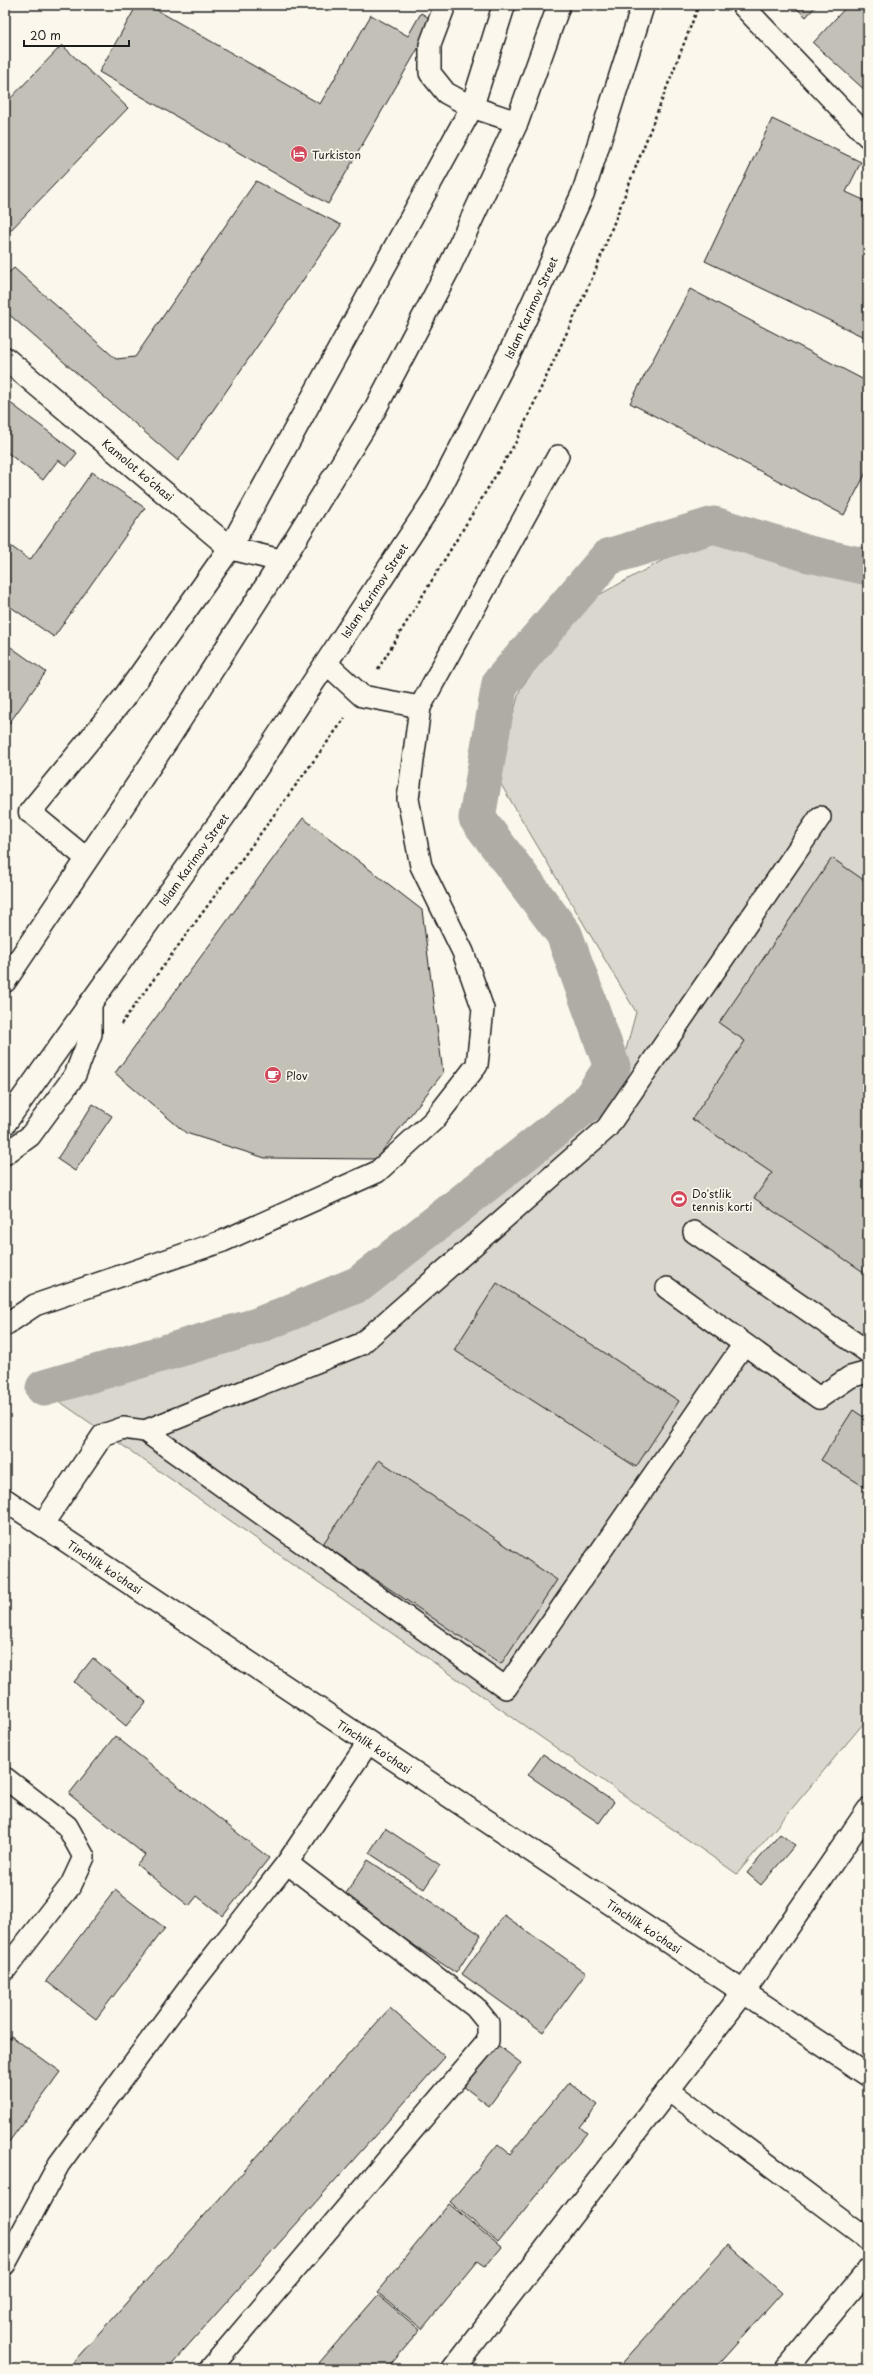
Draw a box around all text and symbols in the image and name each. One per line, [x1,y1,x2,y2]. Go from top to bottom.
scale bar [24,22,129,48]
text: 20 m [30,26,61,44]
hotel icon: Turkiston [289,144,309,164]
place label: Turkiston [312,146,361,163]
street label: Islam Karimov Street [500,254,561,361]
street label: Kamolot koʻchasi [98,435,178,505]
street label: Islam Karimov Street [337,540,411,641]
street label: Islam Karimov Street [154,809,232,909]
cafe icon: Plov [263,1065,283,1085]
place label: Plov [286,1067,308,1084]
place label: Do'stlik tennis korti [692,1185,752,1215]
sports icon: Do'stlik tennis korti [669,1189,689,1209]
street label: Tinchlik ko'chasi [64,1535,146,1598]
street label: Tinchlik ko'chasi [334,1715,415,1777]
street label: Tinchlik ko'chasi [603,1895,685,1957]

